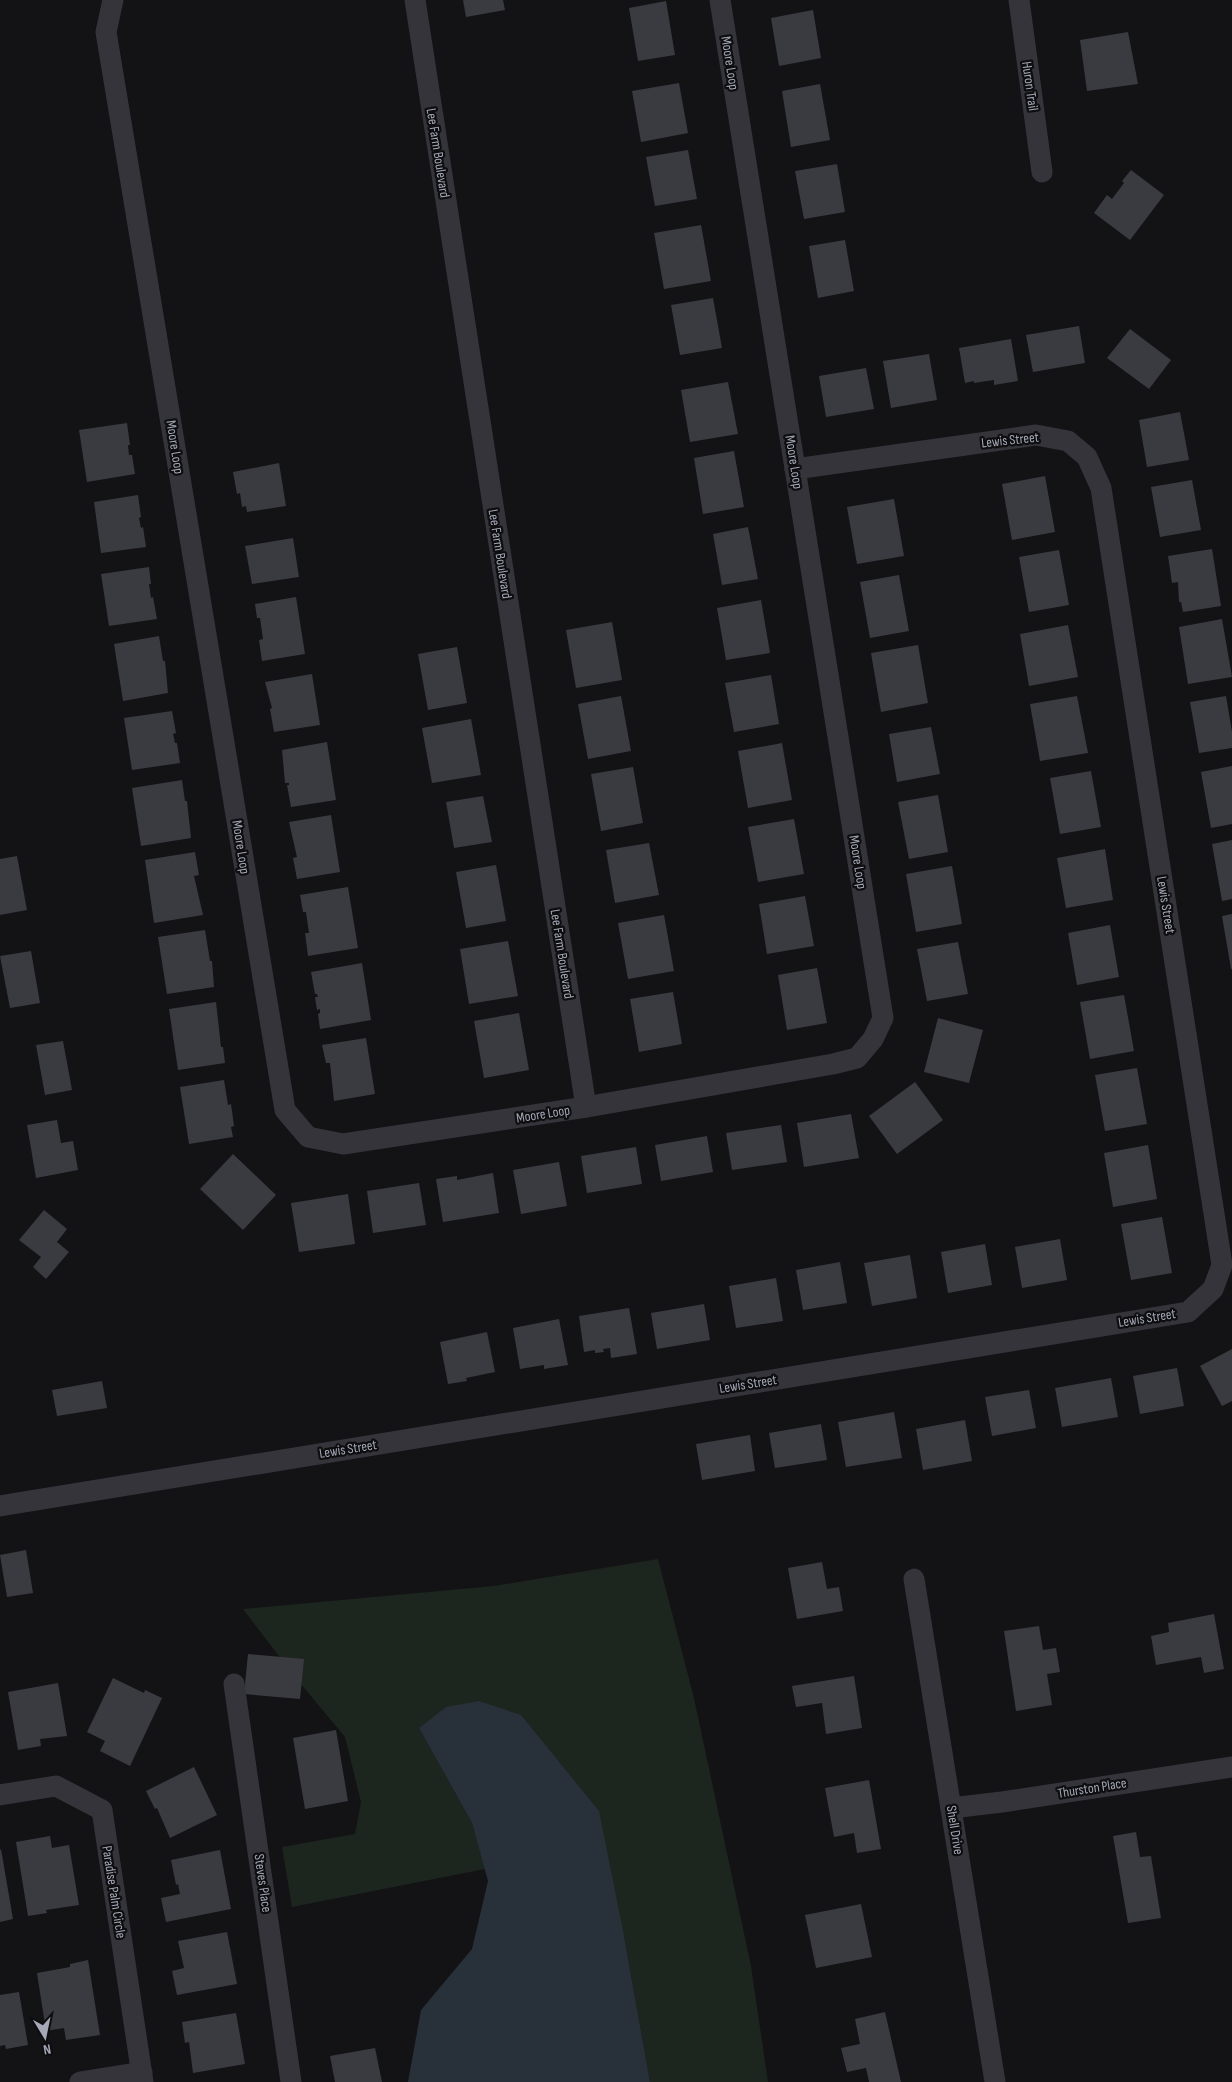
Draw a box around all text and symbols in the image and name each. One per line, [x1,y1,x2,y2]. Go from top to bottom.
street label: Moore Loop [717,35,743,91]
street label: Huron Trail [1018,60,1042,112]
street label: Lee Farm Boulevard [423,107,453,199]
street label: Moore Loop [162,419,188,475]
street label: Lewis Street [980,429,1040,451]
street label: Moore Loop [781,434,807,490]
street label: Lee Farm Boulevard [485,508,515,600]
street label: Moore Loop [228,819,254,875]
street label: Moore Loop [845,834,871,890]
street label: Lewis Street [1153,875,1179,935]
street label: Lee Farm Boulevard [547,908,577,1000]
street label: Moore Loop [515,1101,571,1127]
street label: Lewis Street [1117,1305,1177,1331]
street label: Lewis Street [718,1371,778,1397]
street label: Lewis Street [318,1436,378,1462]
street label: Thurston Place [1056,1774,1128,1802]
street label: Shell Drive [943,1804,967,1856]
street label: Paradise Palm Circle [98,1844,130,1940]
street label: Steves Place [250,1853,276,1913]
north arrow [20,2012,70,2062]
text: N [42,2040,52,2058]

